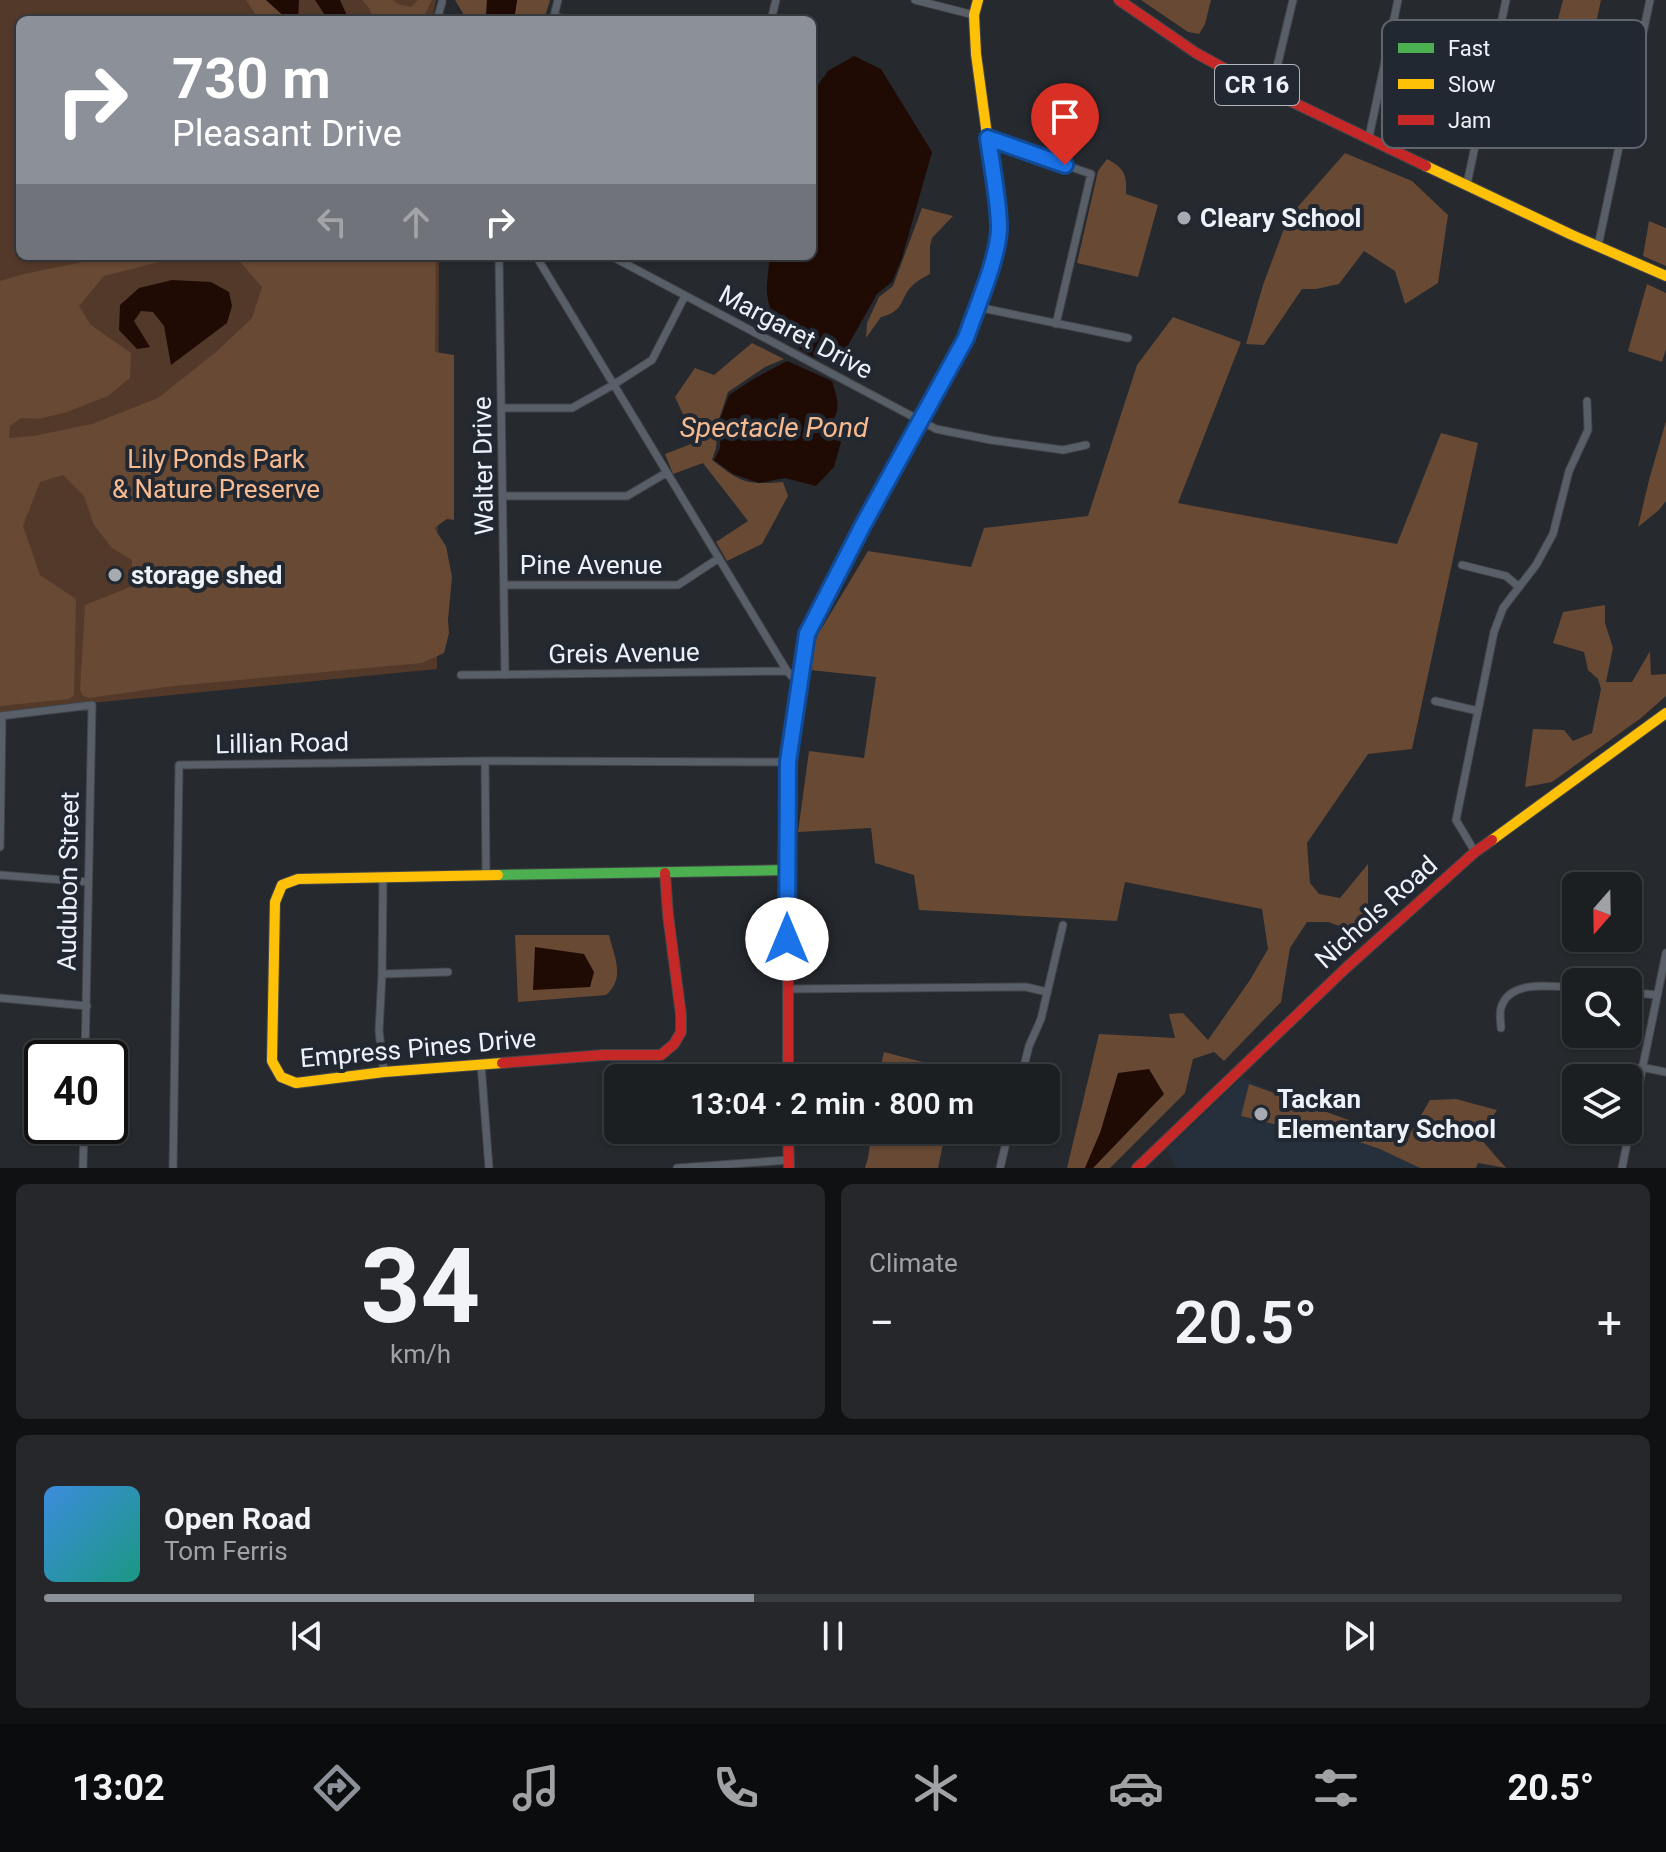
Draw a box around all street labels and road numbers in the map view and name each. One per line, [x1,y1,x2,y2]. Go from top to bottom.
road number: CR 16 [1215,65,1299,105]
street label: Margaret Drive [714,279,878,385]
street label: Walter Drive [467,396,499,536]
street label: Pine Avenue [520,550,662,580]
street label: Greis Avenue [548,637,700,669]
street label: Lillian Road [215,727,349,759]
street label: Audubon Street [51,791,85,971]
street label: Nichols Road [1309,850,1443,974]
street label: Empress Pines Drive [299,1023,537,1073]

